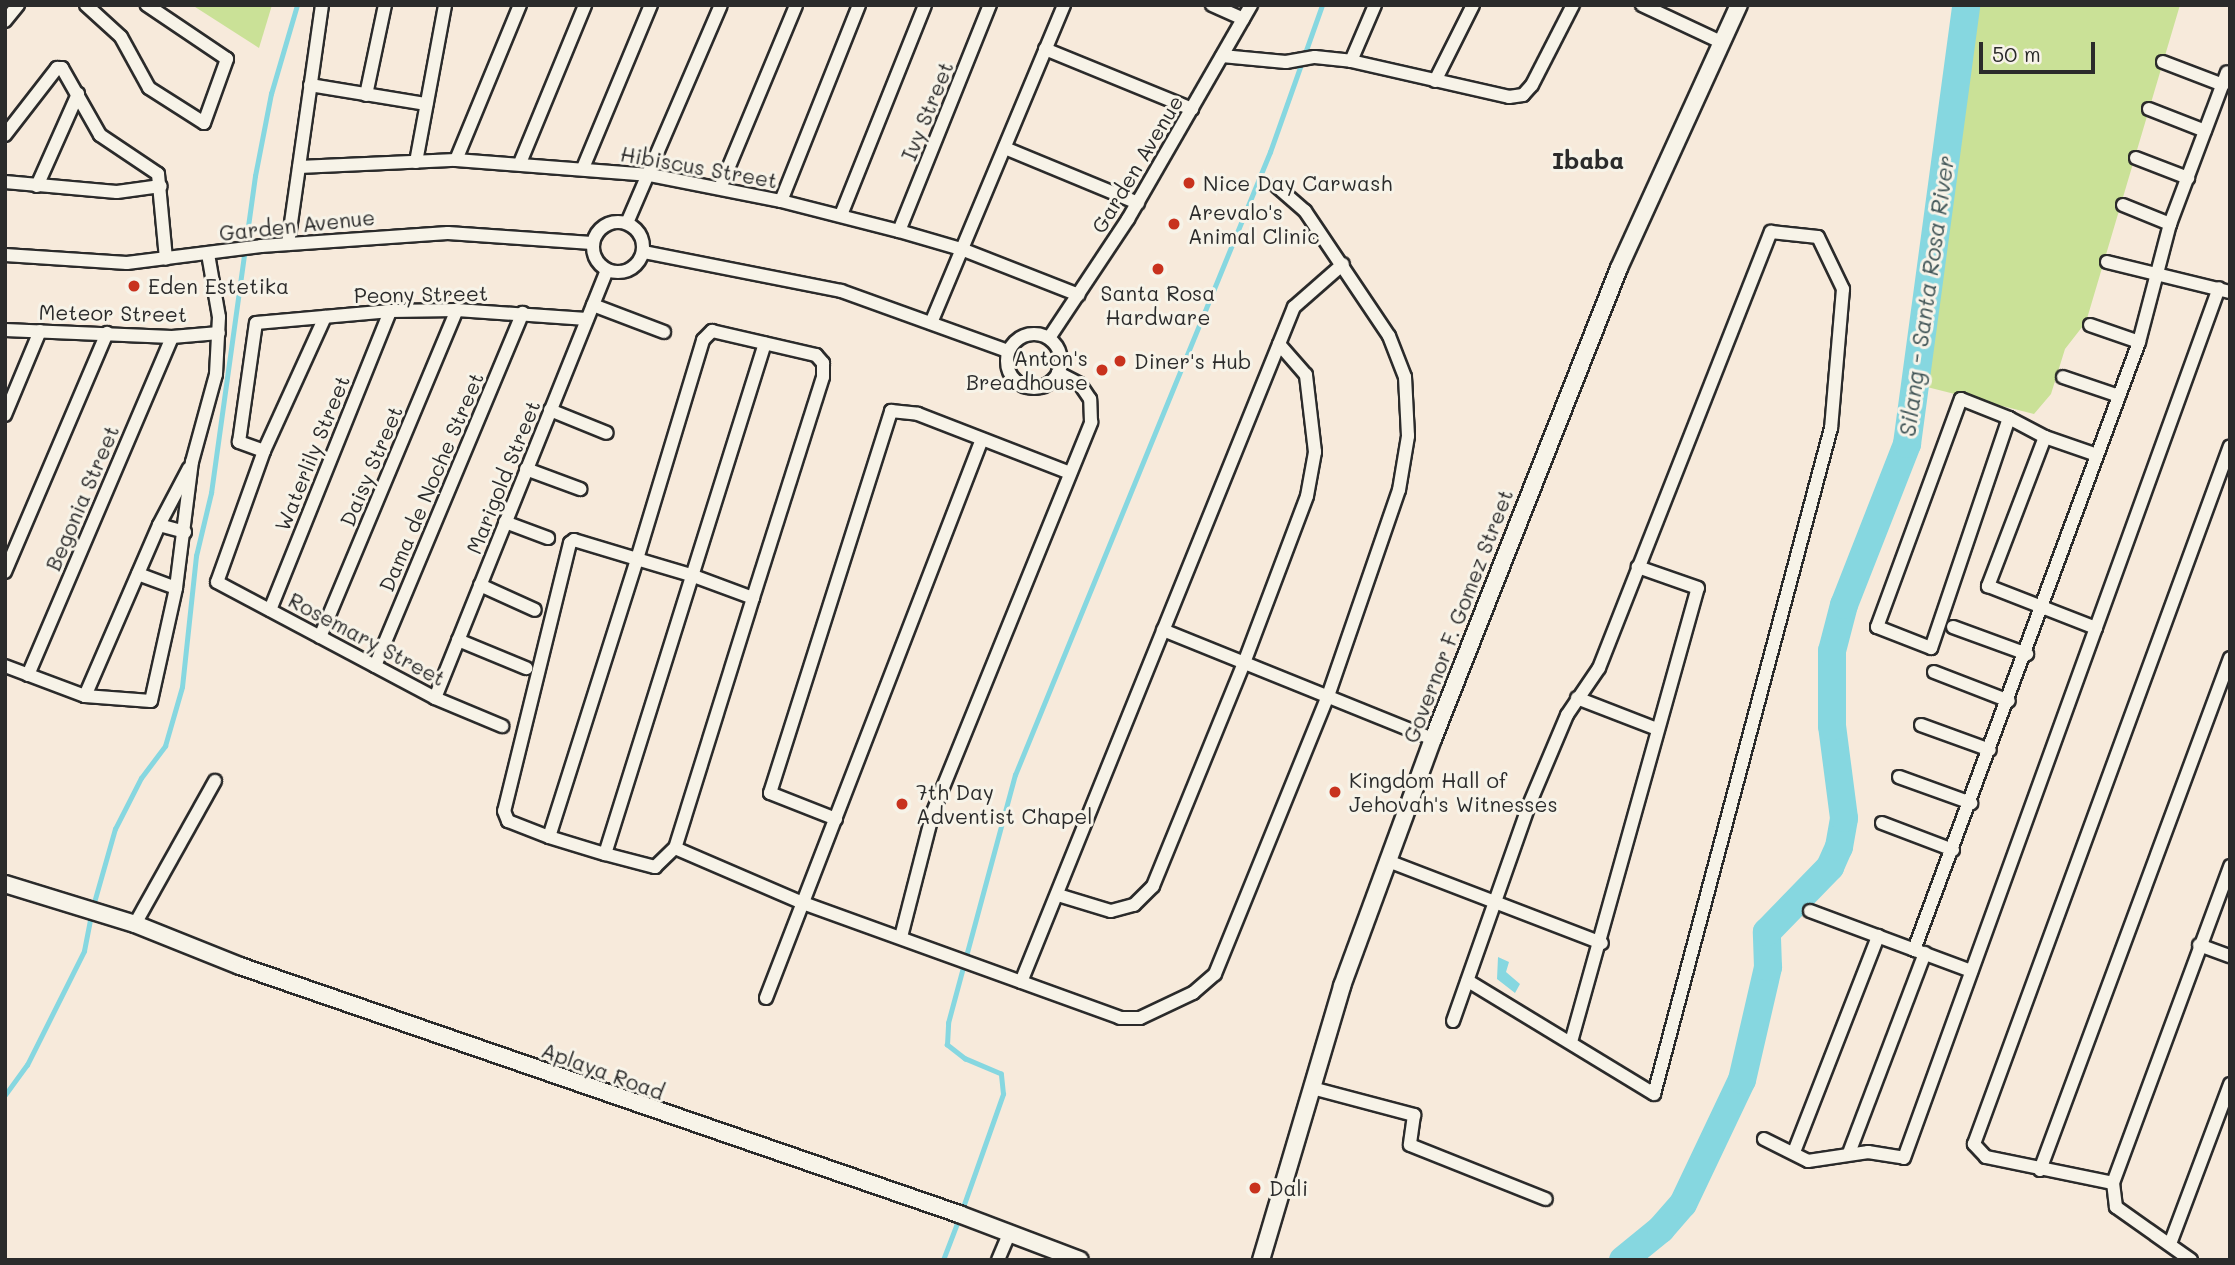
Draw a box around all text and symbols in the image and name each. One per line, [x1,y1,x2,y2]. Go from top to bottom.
scale bar [1983,28,2098,72]
text: 50 m [1992,40,2041,67]
street label: Ivy Street [896,58,958,164]
street label: Garden Avenue [1086,90,1188,238]
street label: Hibiscus Street [619,141,779,193]
district label: Ibaba [1552,146,1624,174]
water label: Silang - Santa Rosa River [1893,154,1959,438]
place label: Nice Day Carwash [1203,170,1392,196]
marker: Nice Day Carwash [1181,175,1197,191]
place label: Arevalo's Animal Clinic [1188,199,1320,249]
street label: Garden Avenue [218,204,376,246]
marker: Arevalo's Animal Clinic [1166,216,1182,232]
marker: Santa Rosa Hardware [1150,261,1166,277]
place label: Eden Estetika [148,273,289,299]
marker: Eden Estetika [126,278,142,294]
street label: Peony Street [354,280,488,308]
place label: Santa Rosa Hardware [1101,280,1215,330]
street label: Meteor Street [39,299,187,327]
place label: Anton's Breadhouse [966,345,1088,395]
place label: Diner's Hub [1134,348,1251,374]
marker: Diner's Hub [1112,353,1128,369]
marker: Anton's Breadhouse [1094,362,1110,378]
street label: Dama de Noche Street [373,369,489,595]
street label: Waterlily Street [269,371,355,535]
street label: Marigold Street [461,396,545,558]
street label: Daisy Street [334,402,408,530]
street label: Begonia Street [40,422,124,574]
street label: Governor F. Gomez Street [1398,486,1518,746]
street label: Rosemary Street [284,587,450,691]
place label: Kingdom Hall of Jehovah's Witnesses [1349,767,1558,817]
place label: 7th Day Adventist Chapel [916,779,1093,829]
marker: Kingdom Hall of Jehovah's Witnesses [1327,784,1343,800]
marker: 7th Day Adventist Chapel [894,796,910,812]
street label: Aplaya Road [538,1037,668,1105]
place label: Dali [1269,1175,1308,1201]
marker: Dali [1247,1180,1263,1196]

